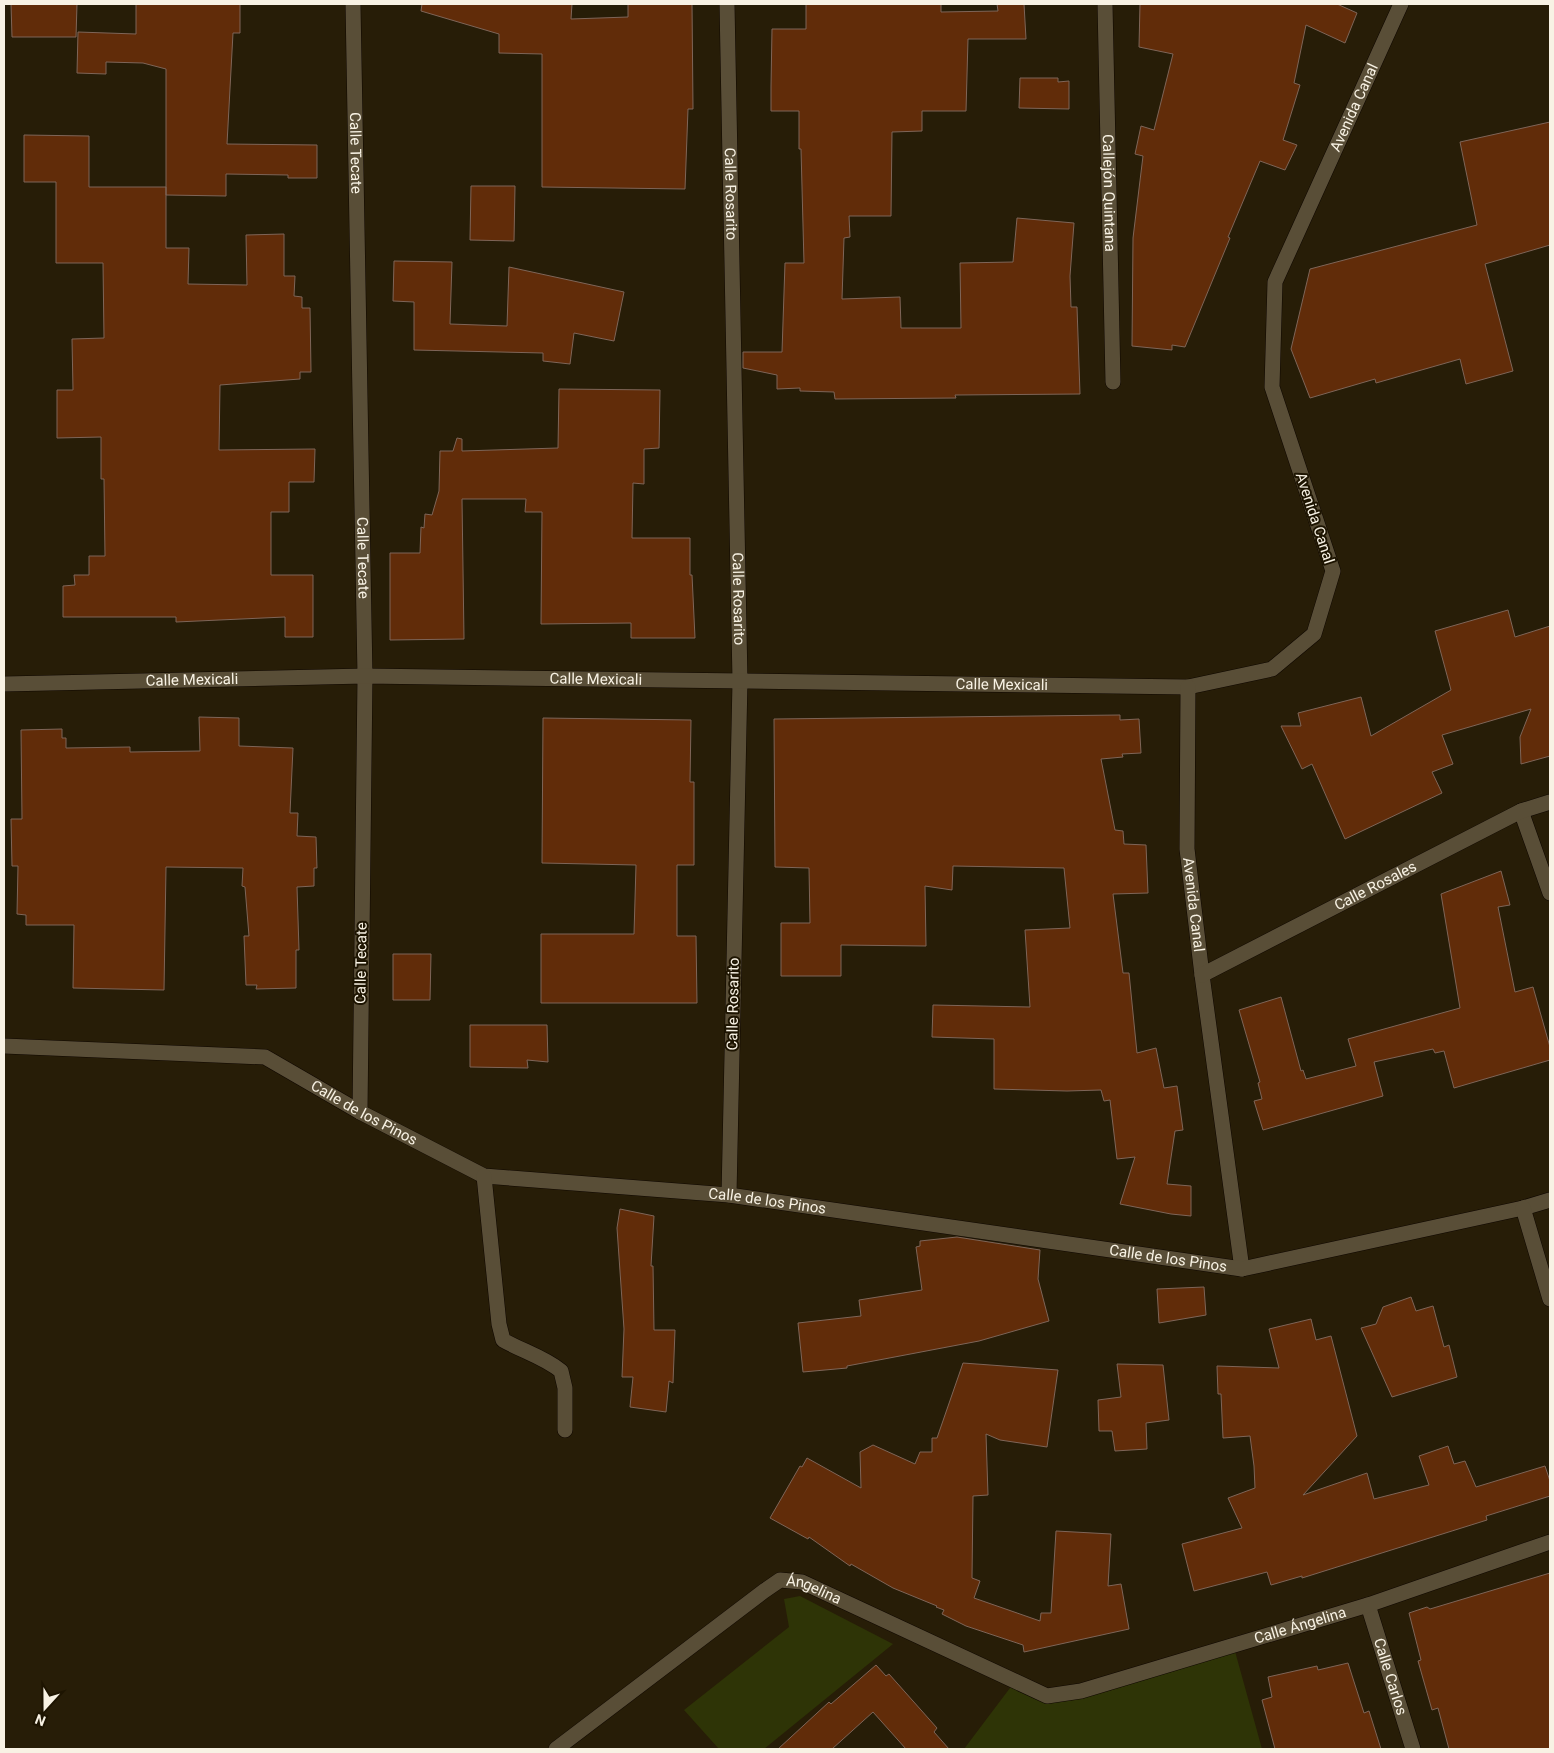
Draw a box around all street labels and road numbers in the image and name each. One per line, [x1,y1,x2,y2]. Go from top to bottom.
street label: Avenida Canal [1326,61,1382,154]
street label: Calle Tecate [346,112,365,194]
street label: Callejón Quintana [1099,134,1119,252]
street label: Calle Rosarito [721,147,741,241]
street label: Avenida Canal [1292,470,1338,566]
street label: Calle Tecate [353,517,373,599]
street label: Calle Rosarito [729,552,748,645]
street label: Calle Mexicali [550,669,642,689]
street label: Calle Mexicali [146,670,238,690]
street label: Calle Mexicali [955,675,1048,694]
street label: Avenida Canal [1179,856,1208,953]
street label: Calle Rosales [1331,857,1420,914]
street label: Calle Tecate [351,922,371,1004]
street label: Calle Rosarito [723,958,743,1050]
street label: Calle de los Pinos [308,1077,420,1149]
street label: Calle de los Pinos [708,1184,827,1218]
street label: Calle de los Pinos [1108,1241,1228,1276]
street label: Ángelina [785,1572,844,1608]
street label: Calle Ángelina [1252,1603,1348,1648]
street label: Calle Carlos [1370,1636,1411,1717]

